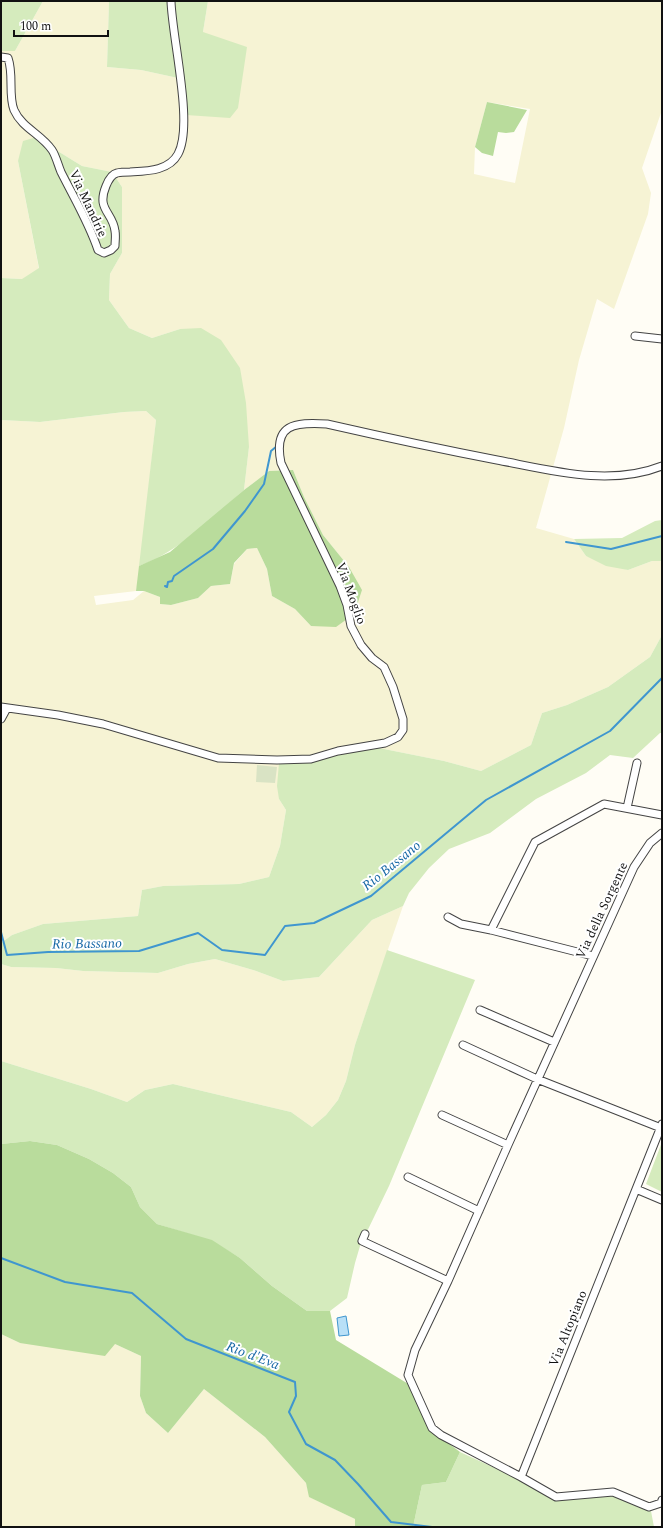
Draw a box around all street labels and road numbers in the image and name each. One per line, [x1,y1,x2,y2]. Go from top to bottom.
street label: Via Mandrie [64,166,112,240]
street label: Via Moglio [331,560,372,627]
street label: Via della Sorgente [571,859,633,962]
street label: Via Altopiano [544,1287,592,1370]

